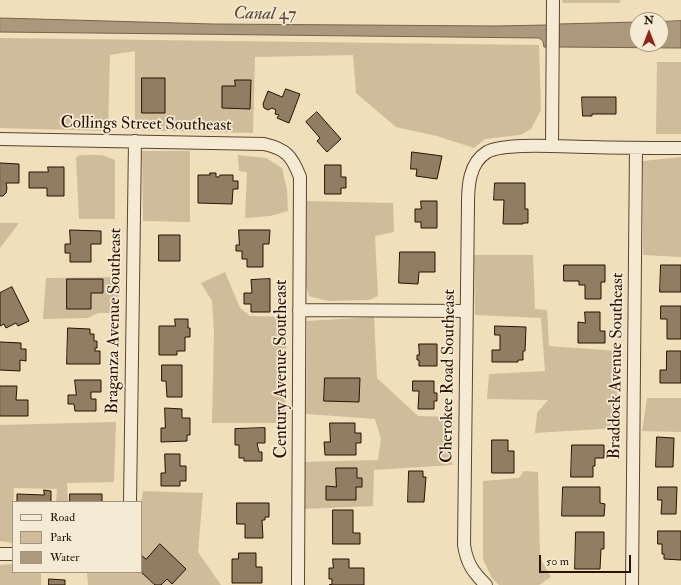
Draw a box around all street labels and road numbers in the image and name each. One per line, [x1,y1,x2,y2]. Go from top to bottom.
street label: Collings Street Southeast [60,113,232,137]
street label: Braganza Avenue Southeast [103,228,127,414]
street label: Braddock Avenue Southeast [605,272,629,460]
street label: Century Avenue Southeast [272,280,292,458]
street label: Cherokee Road Southeast [437,289,461,463]

